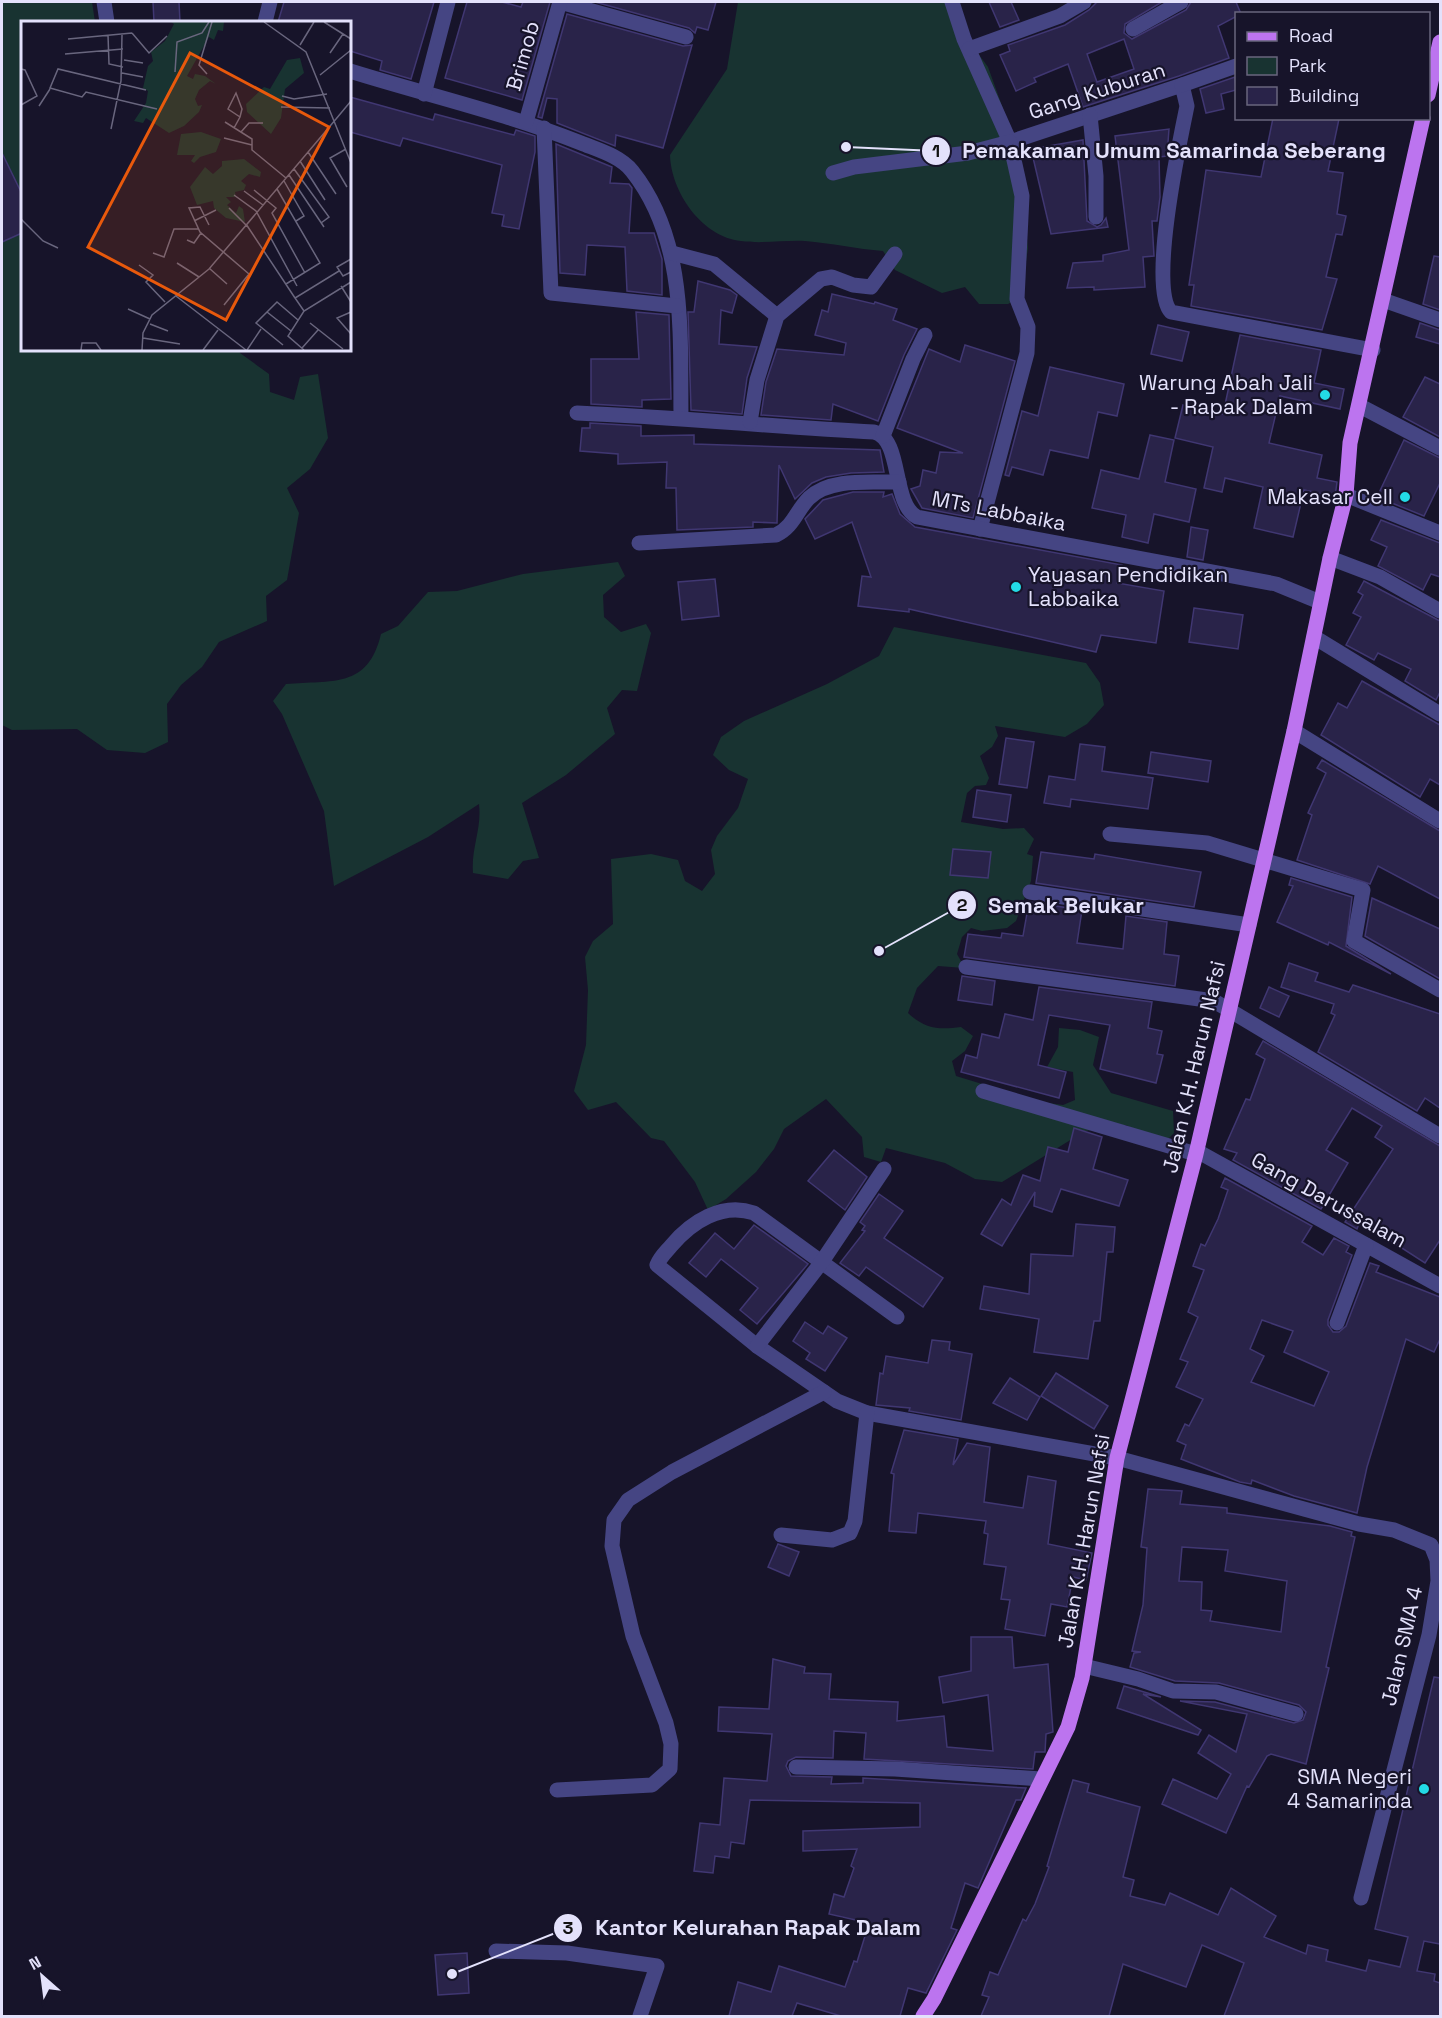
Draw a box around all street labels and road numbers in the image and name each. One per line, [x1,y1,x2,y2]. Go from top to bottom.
street label: Brimob [500,18,545,94]
street label: Gang Kuburan [1025,56,1169,125]
street label: MTs Labbaika [930,484,1068,537]
street label: Jalan K.H. Harun Nafsi [1156,958,1231,1176]
street label: Gang Darussalam [1247,1146,1412,1254]
street label: Jalan K.H. Harun Nafsi [1051,1432,1116,1650]
street label: Jalan SMA 4 [1375,1583,1428,1708]

